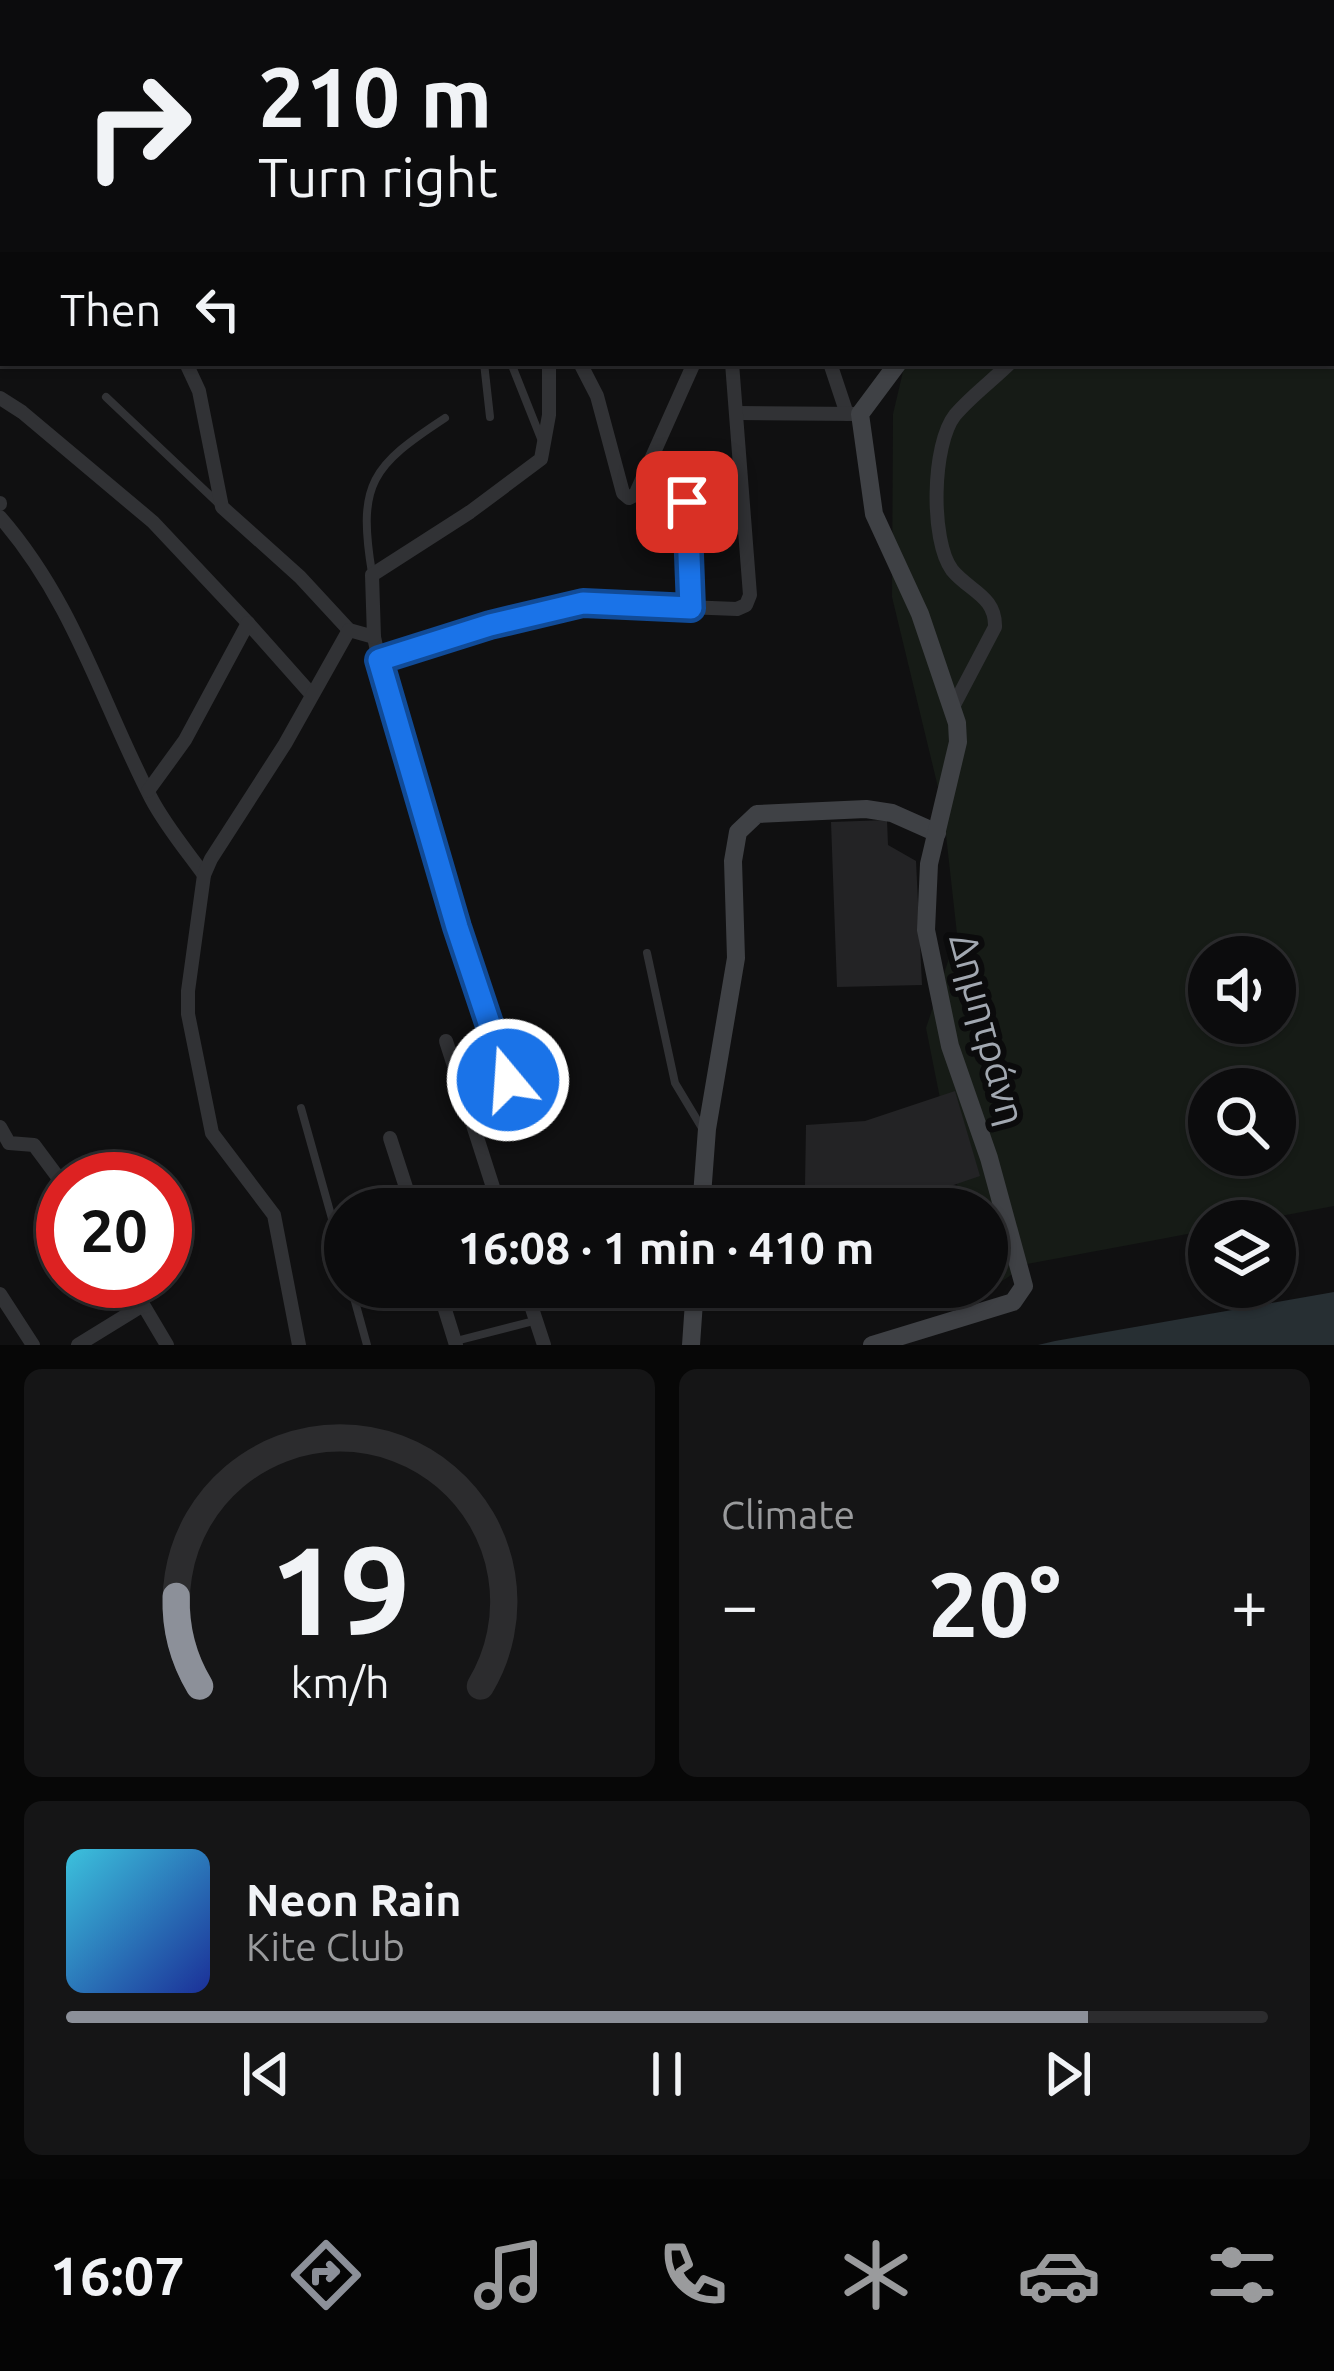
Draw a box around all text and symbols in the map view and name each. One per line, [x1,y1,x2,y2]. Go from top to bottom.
icon: right [60,48,216,204]
text: 210 m [258,49,492,143]
text: Turn right [258,147,498,207]
icon: left [185,276,251,342]
text: Then [60,284,161,335]
pin [636,451,738,553]
icon: arrive [654,469,720,535]
street label: Δημητράνη [942,929,1035,1129]
map controls [1188,936,1296,1308]
button: sound [1188,936,1296,1044]
position arrow [445,1017,571,1143]
button: search [1188,1068,1296,1176]
speed limit sign: 20 [36,1152,192,1308]
button: layers [1188,1200,1296,1308]
text: 16:08 · 1 min · 410 m [458,1222,874,1273]
text: Climate [721,1493,855,1536]
text: 19 [269,1519,410,1659]
text: 20° [928,1553,1061,1654]
text: − [721,1567,758,1641]
text: + [1231,1567,1268,1641]
text: km/h [290,1658,389,1706]
text: Neon Rain [246,1874,461,1925]
text: Kite Club [246,1925,405,1968]
icon: previous [233,2041,299,2107]
icon: pause [634,2041,700,2107]
icon: next [1035,2041,1101,2107]
icon: directions [284,2233,368,2317]
icon: music [467,2233,551,2317]
icon: phone [651,2233,735,2317]
icon: climate [834,2233,918,2317]
icon: car [1017,2233,1101,2317]
icon: filters [1200,2233,1284,2317]
text: 16:07 [50,2245,185,2305]

